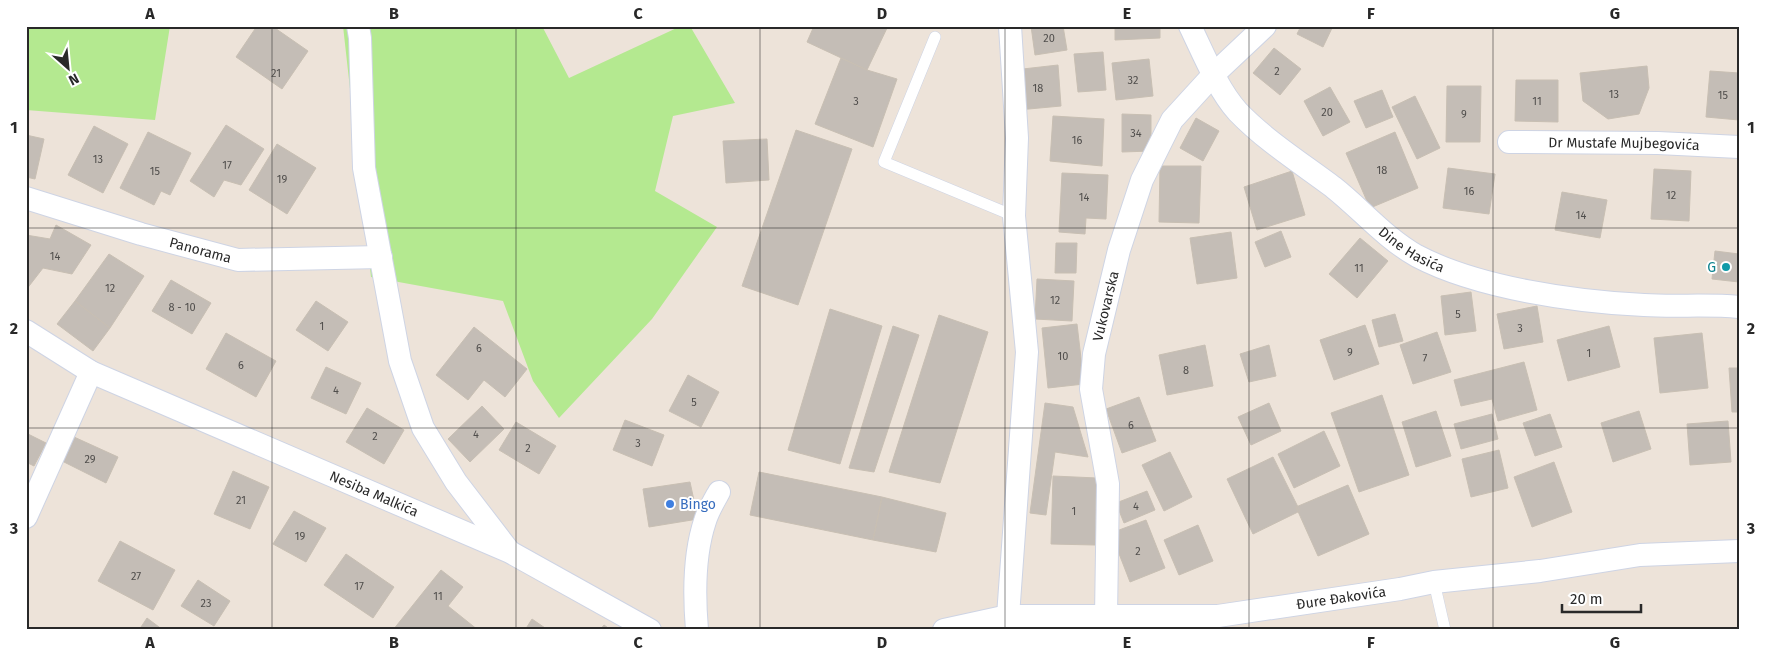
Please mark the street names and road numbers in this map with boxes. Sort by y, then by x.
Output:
street label: Dr Mustafe Mujbegovića [1548,134,1700,154]
street label: Dine Hasića [1375,223,1447,276]
street label: Panorama [167,233,233,266]
street label: Vukovarska [1089,269,1122,343]
street label: Nesiba Malkića [327,467,421,520]
street label: Đure Đakovića [1295,583,1387,613]

